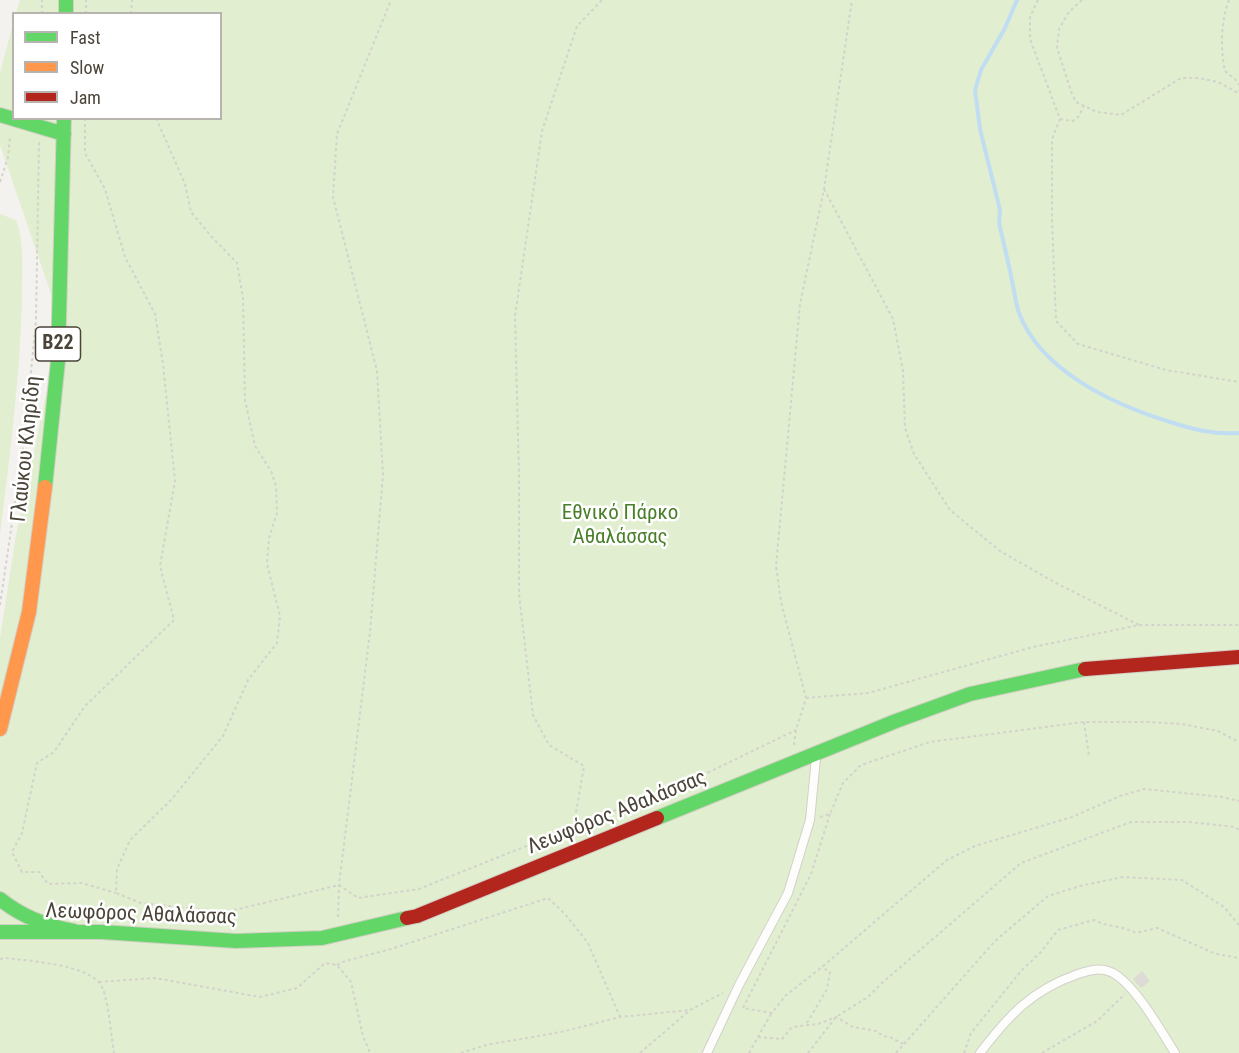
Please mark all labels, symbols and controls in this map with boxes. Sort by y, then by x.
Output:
legend [12,12,222,120]
text: Fast [70,27,101,48]
text: Slow [70,57,104,78]
text: Jam [70,87,101,108]
road number: B22 [36,327,80,361]
street label: Γλαύκου Κληρίδη [7,375,47,523]
park label: Εθνικό Πάρκο Αθαλάσσας [562,501,678,551]
street label: Λεωφόρος Αθαλάσσας [524,766,710,860]
street label: Λεωφόρος Αθαλάσσας [45,899,237,931]

